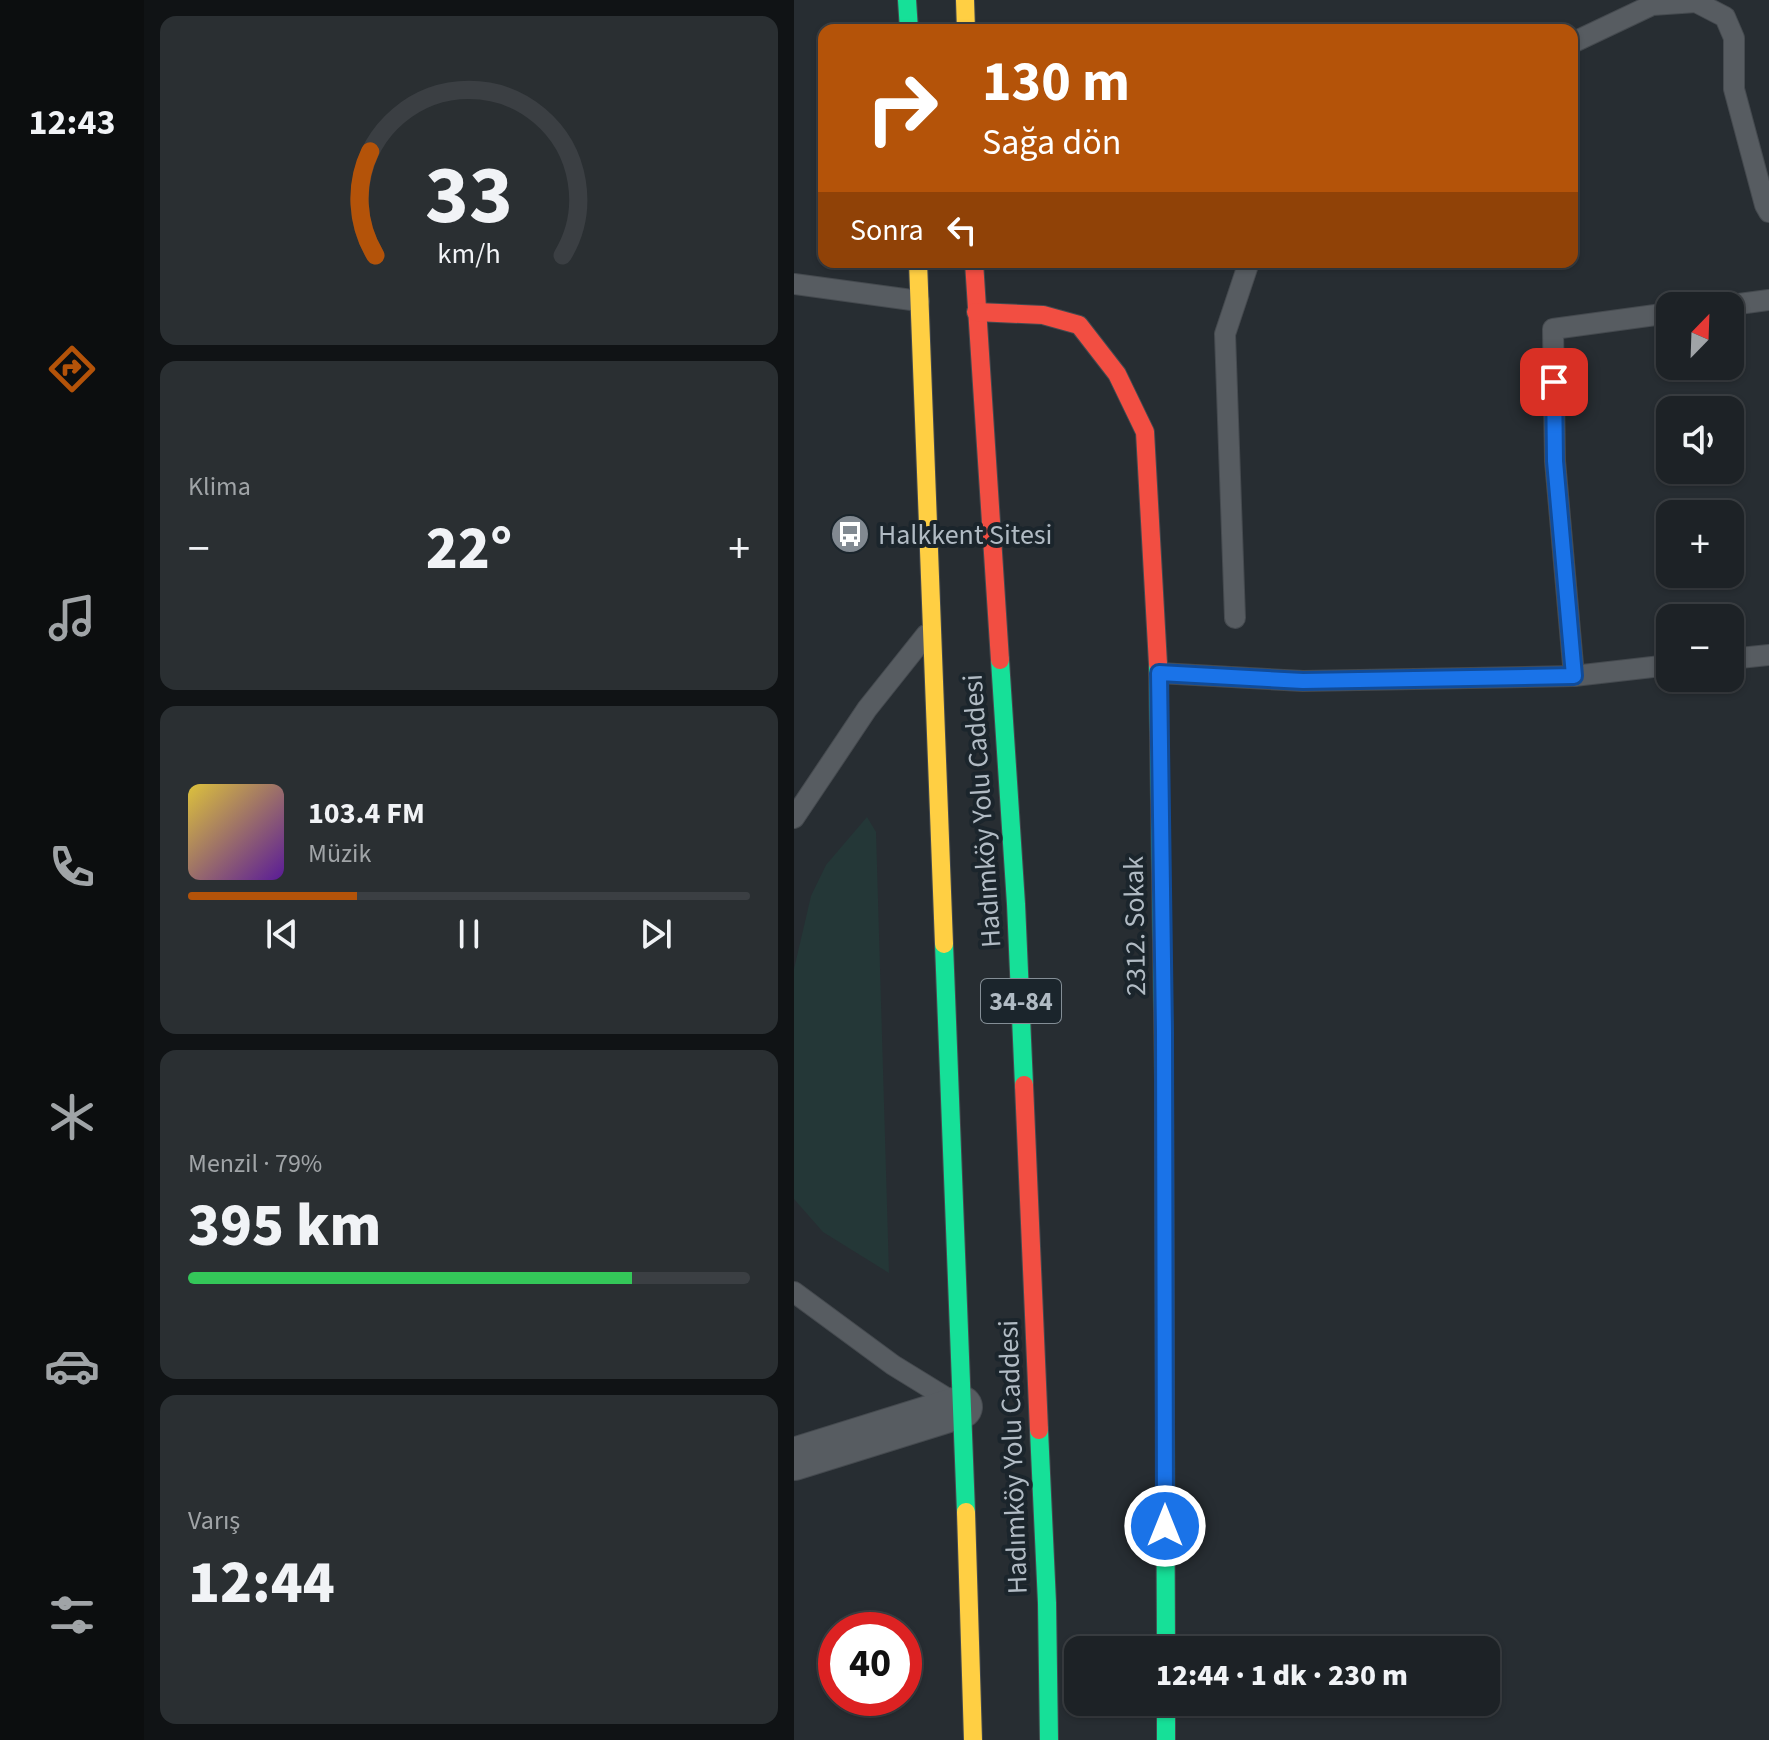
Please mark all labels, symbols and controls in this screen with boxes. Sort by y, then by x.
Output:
text: 130 m [982,43,1130,122]
icon: right [850,56,954,160]
text: 12:43 [29,97,115,148]
text: Sağa dön [982,117,1121,168]
text: 33 [425,137,513,255]
icon: left [940,208,984,252]
text: Sonra [850,209,924,252]
text: km/h [437,235,501,275]
north arrow [1656,292,1744,380]
map controls [1656,292,1744,692]
icon: directions [44,341,100,397]
pin [1520,348,1588,416]
icon: arrive [1532,360,1576,404]
button: sound [1656,396,1744,484]
text: Klima [188,468,251,505]
button: + [1656,500,1744,588]
text: 22° [426,507,512,592]
bus stop icon: Halkkent Sitesi [829,513,871,555]
place label: Halkkent Sitesi [878,515,1052,555]
text: − [188,518,210,581]
text: + [728,518,750,581]
icon: music [44,590,100,646]
button: − [1656,604,1744,692]
street label: Hadımköy Yolu Caddesi [952,673,1012,949]
text: 103.4 FM [308,792,425,835]
text: Müzik [308,835,371,872]
icon: phone [44,839,100,895]
street label: 2312. Sokak [1114,856,1156,996]
icon: previous [260,912,304,956]
icon: pause [447,912,491,956]
icon: next [634,912,678,956]
road number: 34-84 [981,979,1061,1023]
icon: climate [44,1089,100,1145]
text: Menzil · 79% [188,1145,322,1182]
text: 395 km [188,1184,381,1269]
street label: Hadımköy Yolu Caddesi [988,1319,1038,1595]
icon: car [44,1338,100,1394]
position arrow [1123,1484,1207,1568]
text: Varış [188,1502,240,1539]
text: 12:44 [188,1541,335,1626]
icon: filters [44,1587,100,1643]
speed limit sign: 40 [818,1612,922,1716]
text: 12:44 · 1 dk · 230 m [1156,1654,1408,1697]

